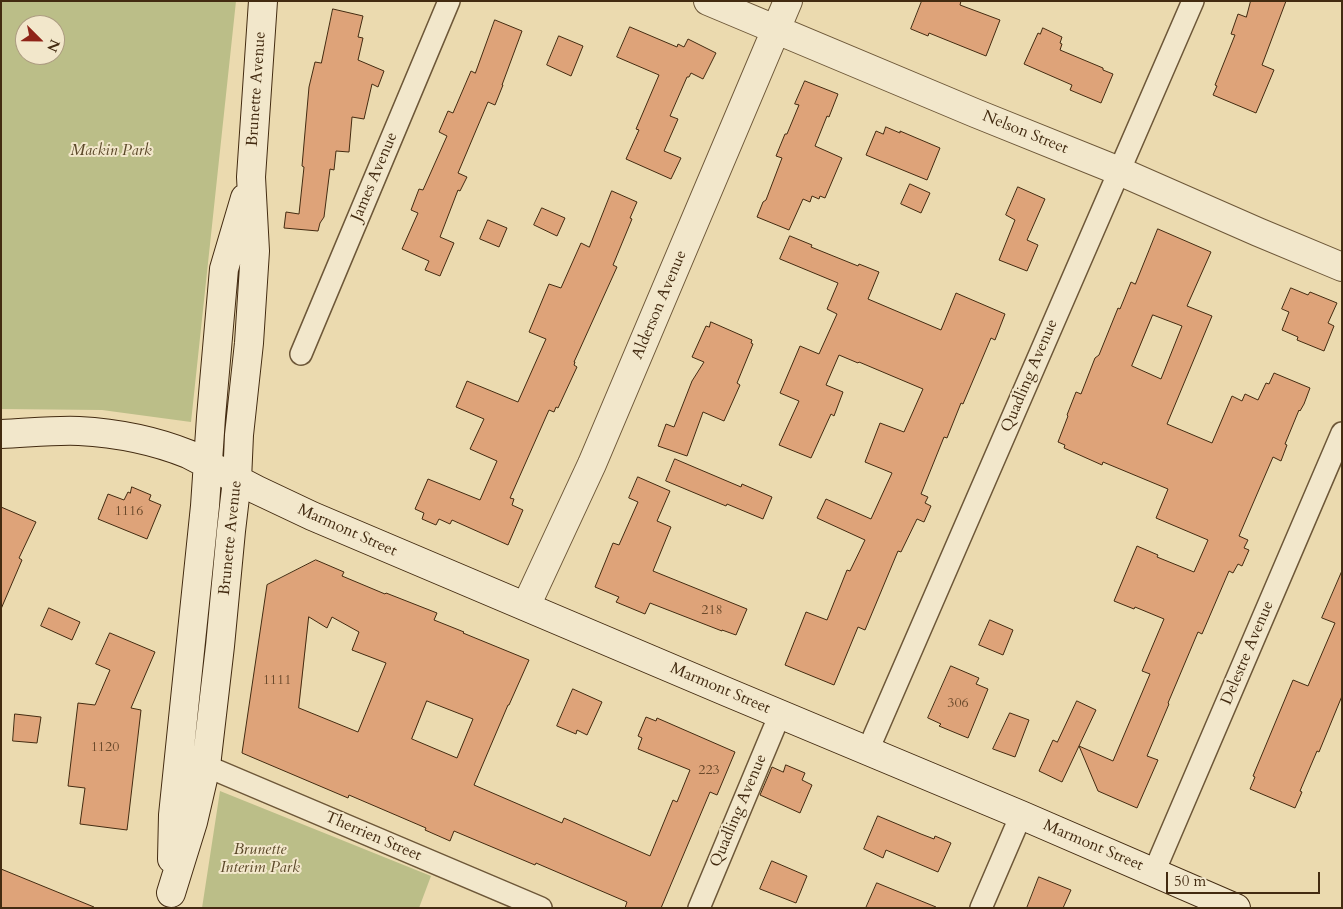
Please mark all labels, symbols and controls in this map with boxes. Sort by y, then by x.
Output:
north arrow [15,15,65,65]
street label: Brunette Avenue [243,31,271,147]
text: N [42,36,64,55]
street label: Nelson Street [979,107,1071,159]
street label: James Avenue [348,130,402,224]
park label: Mackin Park [70,141,152,161]
street label: Alderson Avenue [628,248,692,362]
street label: Quadling Avenue [998,317,1062,435]
street label: Brunette Avenue [215,480,247,596]
street label: Marmont Street [294,500,400,562]
house number: 1116 [115,504,143,520]
street label: Delestre Avenue [1217,598,1279,708]
house number: 218 [701,603,723,619]
street label: Marmont Street [667,659,773,719]
house number: 1111 [263,673,291,689]
house number: 306 [947,696,969,712]
house number: 1120 [91,740,119,756]
street label: Quadling Avenue [707,752,771,870]
house number: 223 [698,763,720,779]
street label: Therrien Street [322,808,424,866]
street label: Marmont Street [1040,816,1146,876]
park label: Brunette Interim Park [220,840,300,878]
scale bar [1168,862,1322,894]
text: 50 m [1174,871,1206,891]

